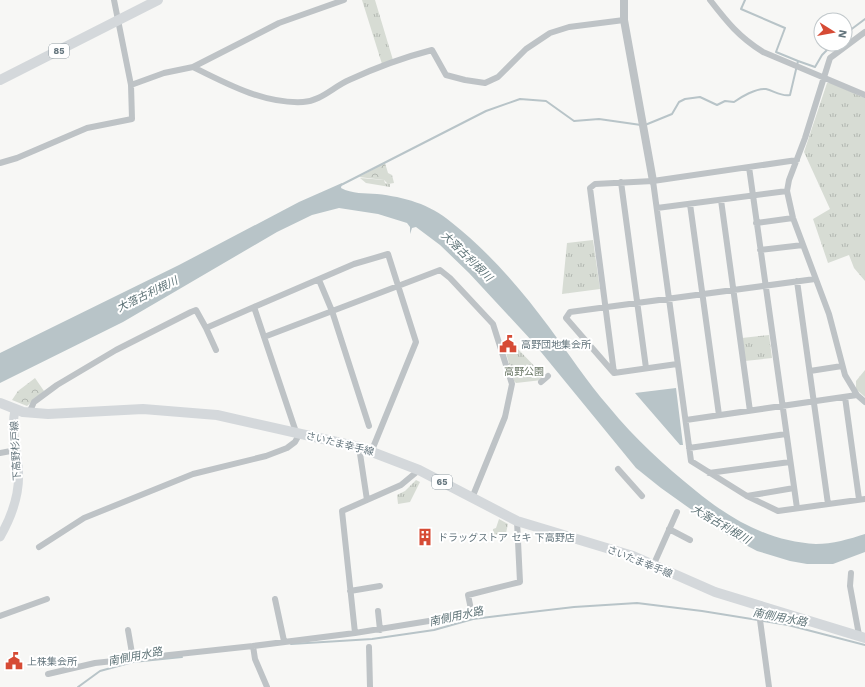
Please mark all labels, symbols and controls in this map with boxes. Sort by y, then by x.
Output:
north arrow [813,12,853,52]
text: N [835,29,849,39]
road number: 85 [49,44,69,58]
water label: 大落古利根川 [438,229,496,285]
water label: 大落古利根川 [115,274,181,315]
public building icon: 高野団地集会所 [498,334,518,354]
place label: 高野団地集会所 [521,339,591,350]
park label: 高野公園 [504,366,544,377]
street label: 下高野杉戸線 [8,421,23,481]
street label: さいたま幸手線 [305,430,375,457]
road number: 65 [432,475,452,489]
water label: 大落古利根川 [689,502,753,547]
building icon: ドラッグストア セキ 下高野店 [415,527,435,547]
place label: ドラッグストア セキ 下高野店 [438,532,575,543]
street label: さいたま幸手線 [605,543,674,580]
water label: 南側用水路 [428,604,485,629]
water label: 南側用水路 [752,606,809,629]
water label: 南側用水路 [107,645,164,668]
public building icon: 上株集会所 [4,651,24,671]
place label: 上株集会所 [27,656,77,667]

